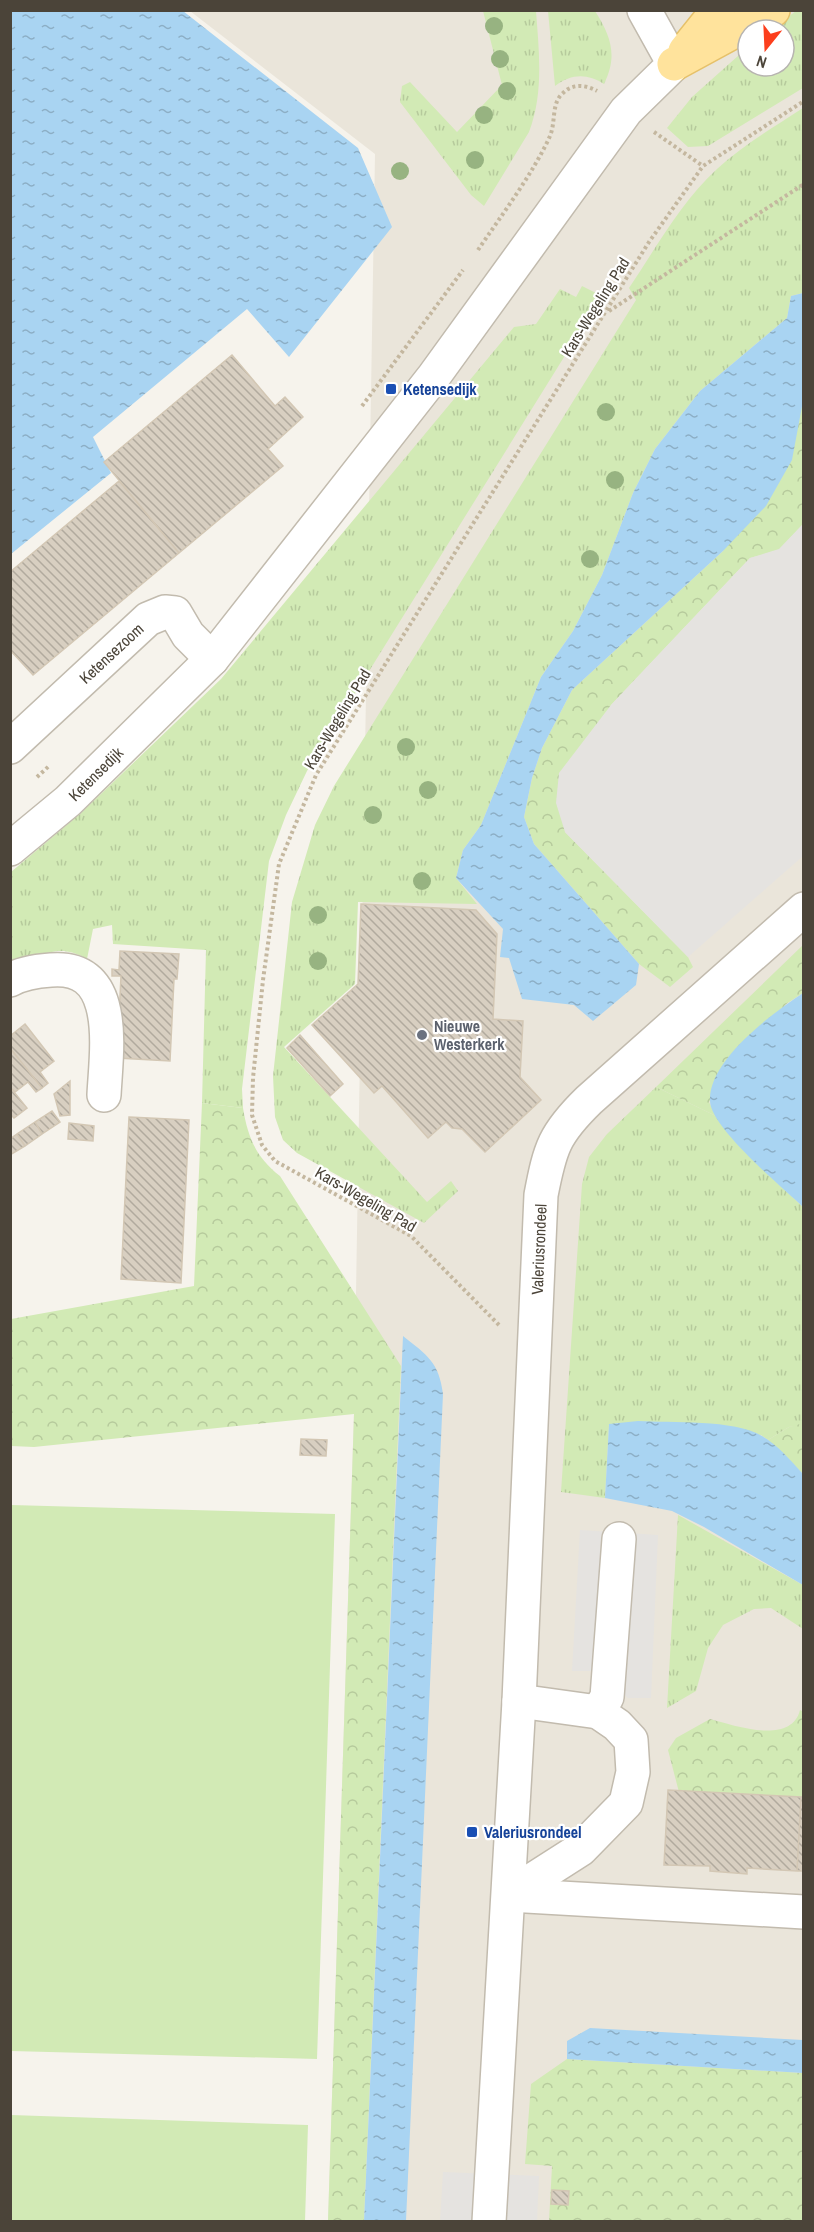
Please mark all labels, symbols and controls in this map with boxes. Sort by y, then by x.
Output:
north arrow [736,18,796,78]
text: N [753,50,769,74]
street label: Kars-Wegeling Pad [556,253,634,361]
place label: Ketensedijk [403,378,477,400]
marker: Ketensedijk [384,382,398,396]
street label: Ketensezoom [74,618,148,689]
street label: Kars-Wegeling Pad [298,665,376,773]
street label: Ketensedijk [63,742,128,806]
place label: Nieuwe Westerkerk [434,1015,505,1055]
marker: Nieuwe Westerkerk [415,1028,429,1042]
street label: Kars-Wegeling Pad [311,1161,421,1237]
street label: Valeriusrondeel [526,1203,552,1295]
place label: Valeriusrondeel [484,1821,582,1843]
marker: Valeriusrondeel [465,1825,479,1839]

